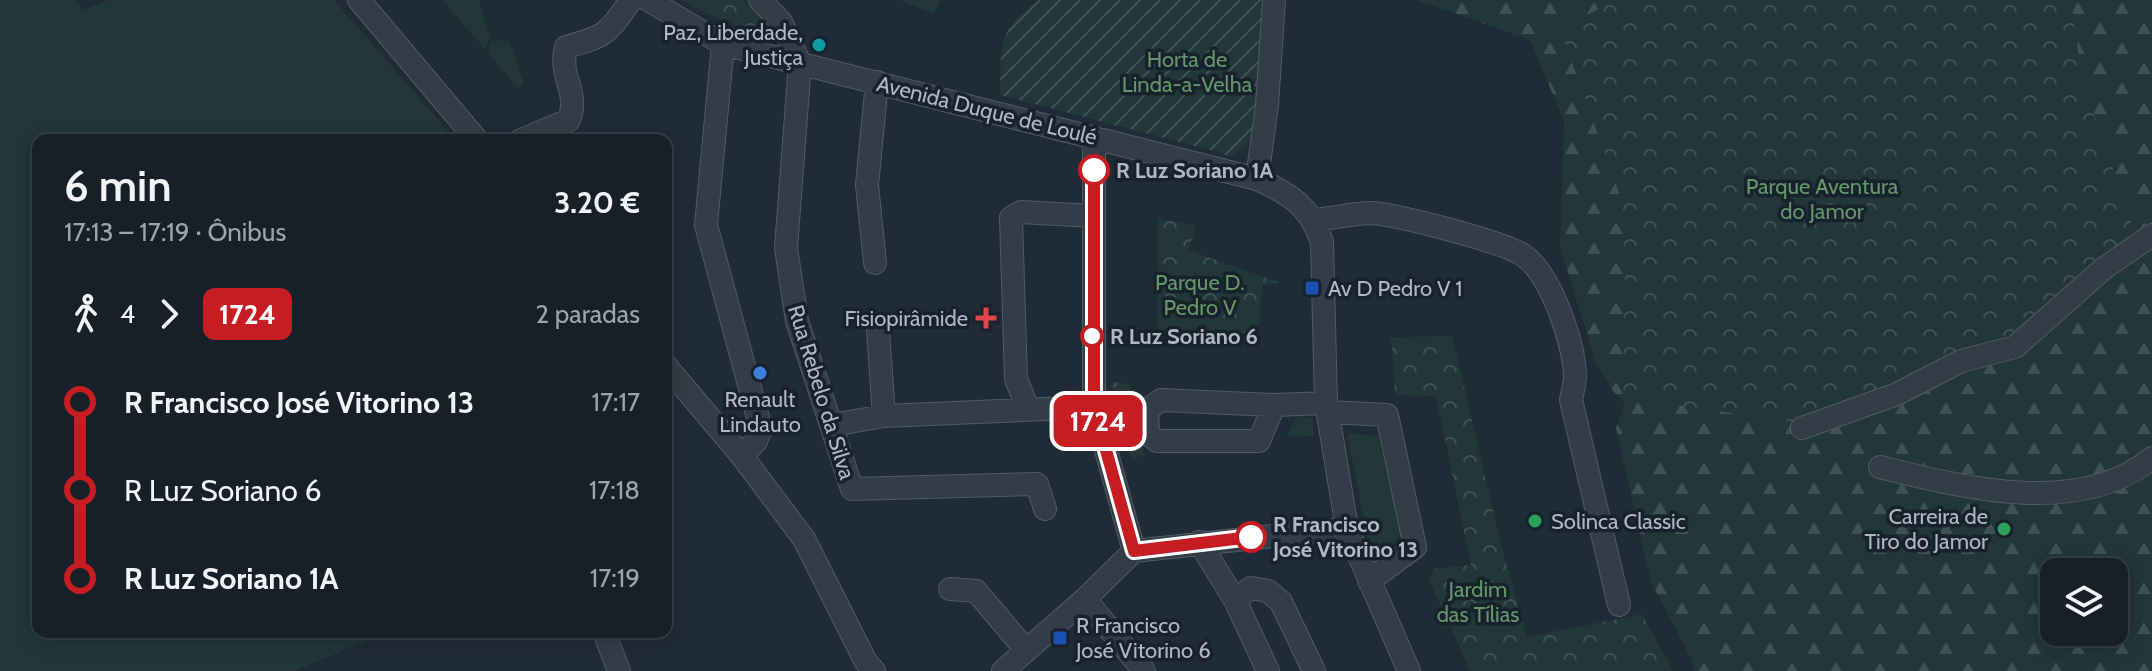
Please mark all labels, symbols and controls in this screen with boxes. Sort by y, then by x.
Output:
place label: Paz, Liberdade, Justiça [663,19,803,71]
marker: Paz, Liberdade, Justiça [810,36,828,54]
park label: Horta de Linda-a-Velha [1122,46,1253,98]
street label: Avenida Duque de Loulé [874,70,1100,151]
marker: R Luz Soriano 1A [1079,155,1109,185]
place label: R Luz Soriano 1A [1116,157,1274,184]
text: 6 min [64,159,172,212]
park label: Parque Aventura do Jamor [1746,173,1899,225]
text: 3.20 € [554,184,640,221]
text: 17:13 – 17:19 · Ônibus [64,216,286,248]
park label: Parque D. Pedro V [1155,269,1245,321]
place label: Av D Pedro V 1 [1328,275,1463,302]
marker: Av D Pedro V 1 [1303,279,1321,297]
icon: walk [64,292,108,336]
icon: forward [147,292,191,336]
text: 1724 [219,297,276,331]
text: 4 [120,298,135,330]
text: 2 paradas [535,298,640,330]
street label: Rua Rebelo da Silva [782,302,861,483]
place label: Fisiopirâmide [844,305,968,332]
marker: Fisiopirâmide [975,307,997,329]
place label: R Luz Soriano 6 [1110,323,1258,350]
marker: R Luz Soriano 6 [1081,325,1103,347]
marker: Renault Lindauto [751,364,769,382]
text: R Francisco José Vitorino 13 [124,384,474,421]
text: 17:17 [591,386,640,418]
place label: Renault Lindauto [719,386,801,438]
line badge: 1724 [1042,395,1154,447]
text: 1724 [1070,404,1126,438]
text: R Luz Soriano 6 [124,472,322,509]
text: 17:18 [589,474,640,506]
place label: Carreira de Tiro do Jamor [1865,503,1988,555]
place label: Solinca Classic [1551,508,1686,535]
place label: R Francisco José Vitorino 13 [1272,511,1418,563]
marker: Solinca Classic [1526,512,1544,530]
marker: Carreira de Tiro do Jamor [1995,520,2013,538]
marker: R Francisco José Vitorino 13 [1236,522,1266,552]
map controls [2040,558,2128,646]
button: layers [2040,558,2128,646]
text: R Luz Soriano 1A [124,560,339,597]
text: 17:19 [590,562,640,594]
park label: Jardim das Tílias [1437,576,1519,628]
place label: R Francisco José Vitorino 6 [1075,612,1211,664]
marker: R Francisco José Vitorino 6 [1051,629,1069,647]

